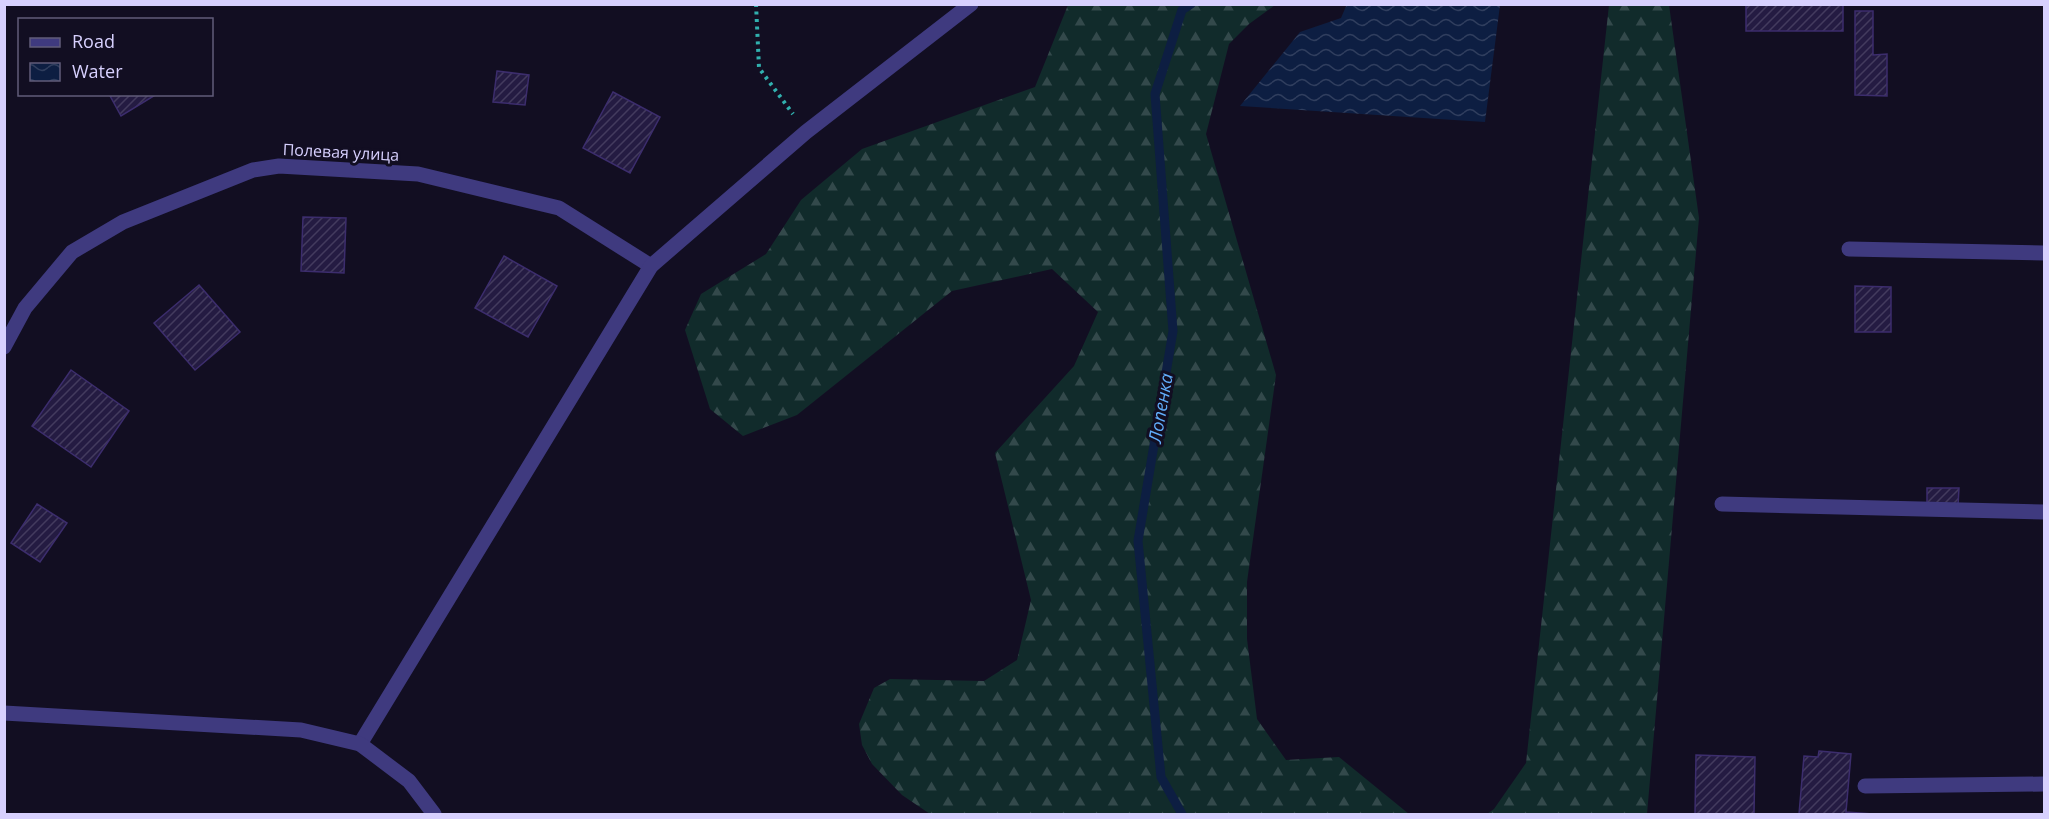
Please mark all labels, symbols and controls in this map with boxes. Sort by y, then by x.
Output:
legend [18,18,213,96]
text: Road [72,29,115,53]
text: Water [72,59,123,83]
street label: Полевая улица [282,138,400,166]
water label: Лопенка [1142,371,1178,446]

